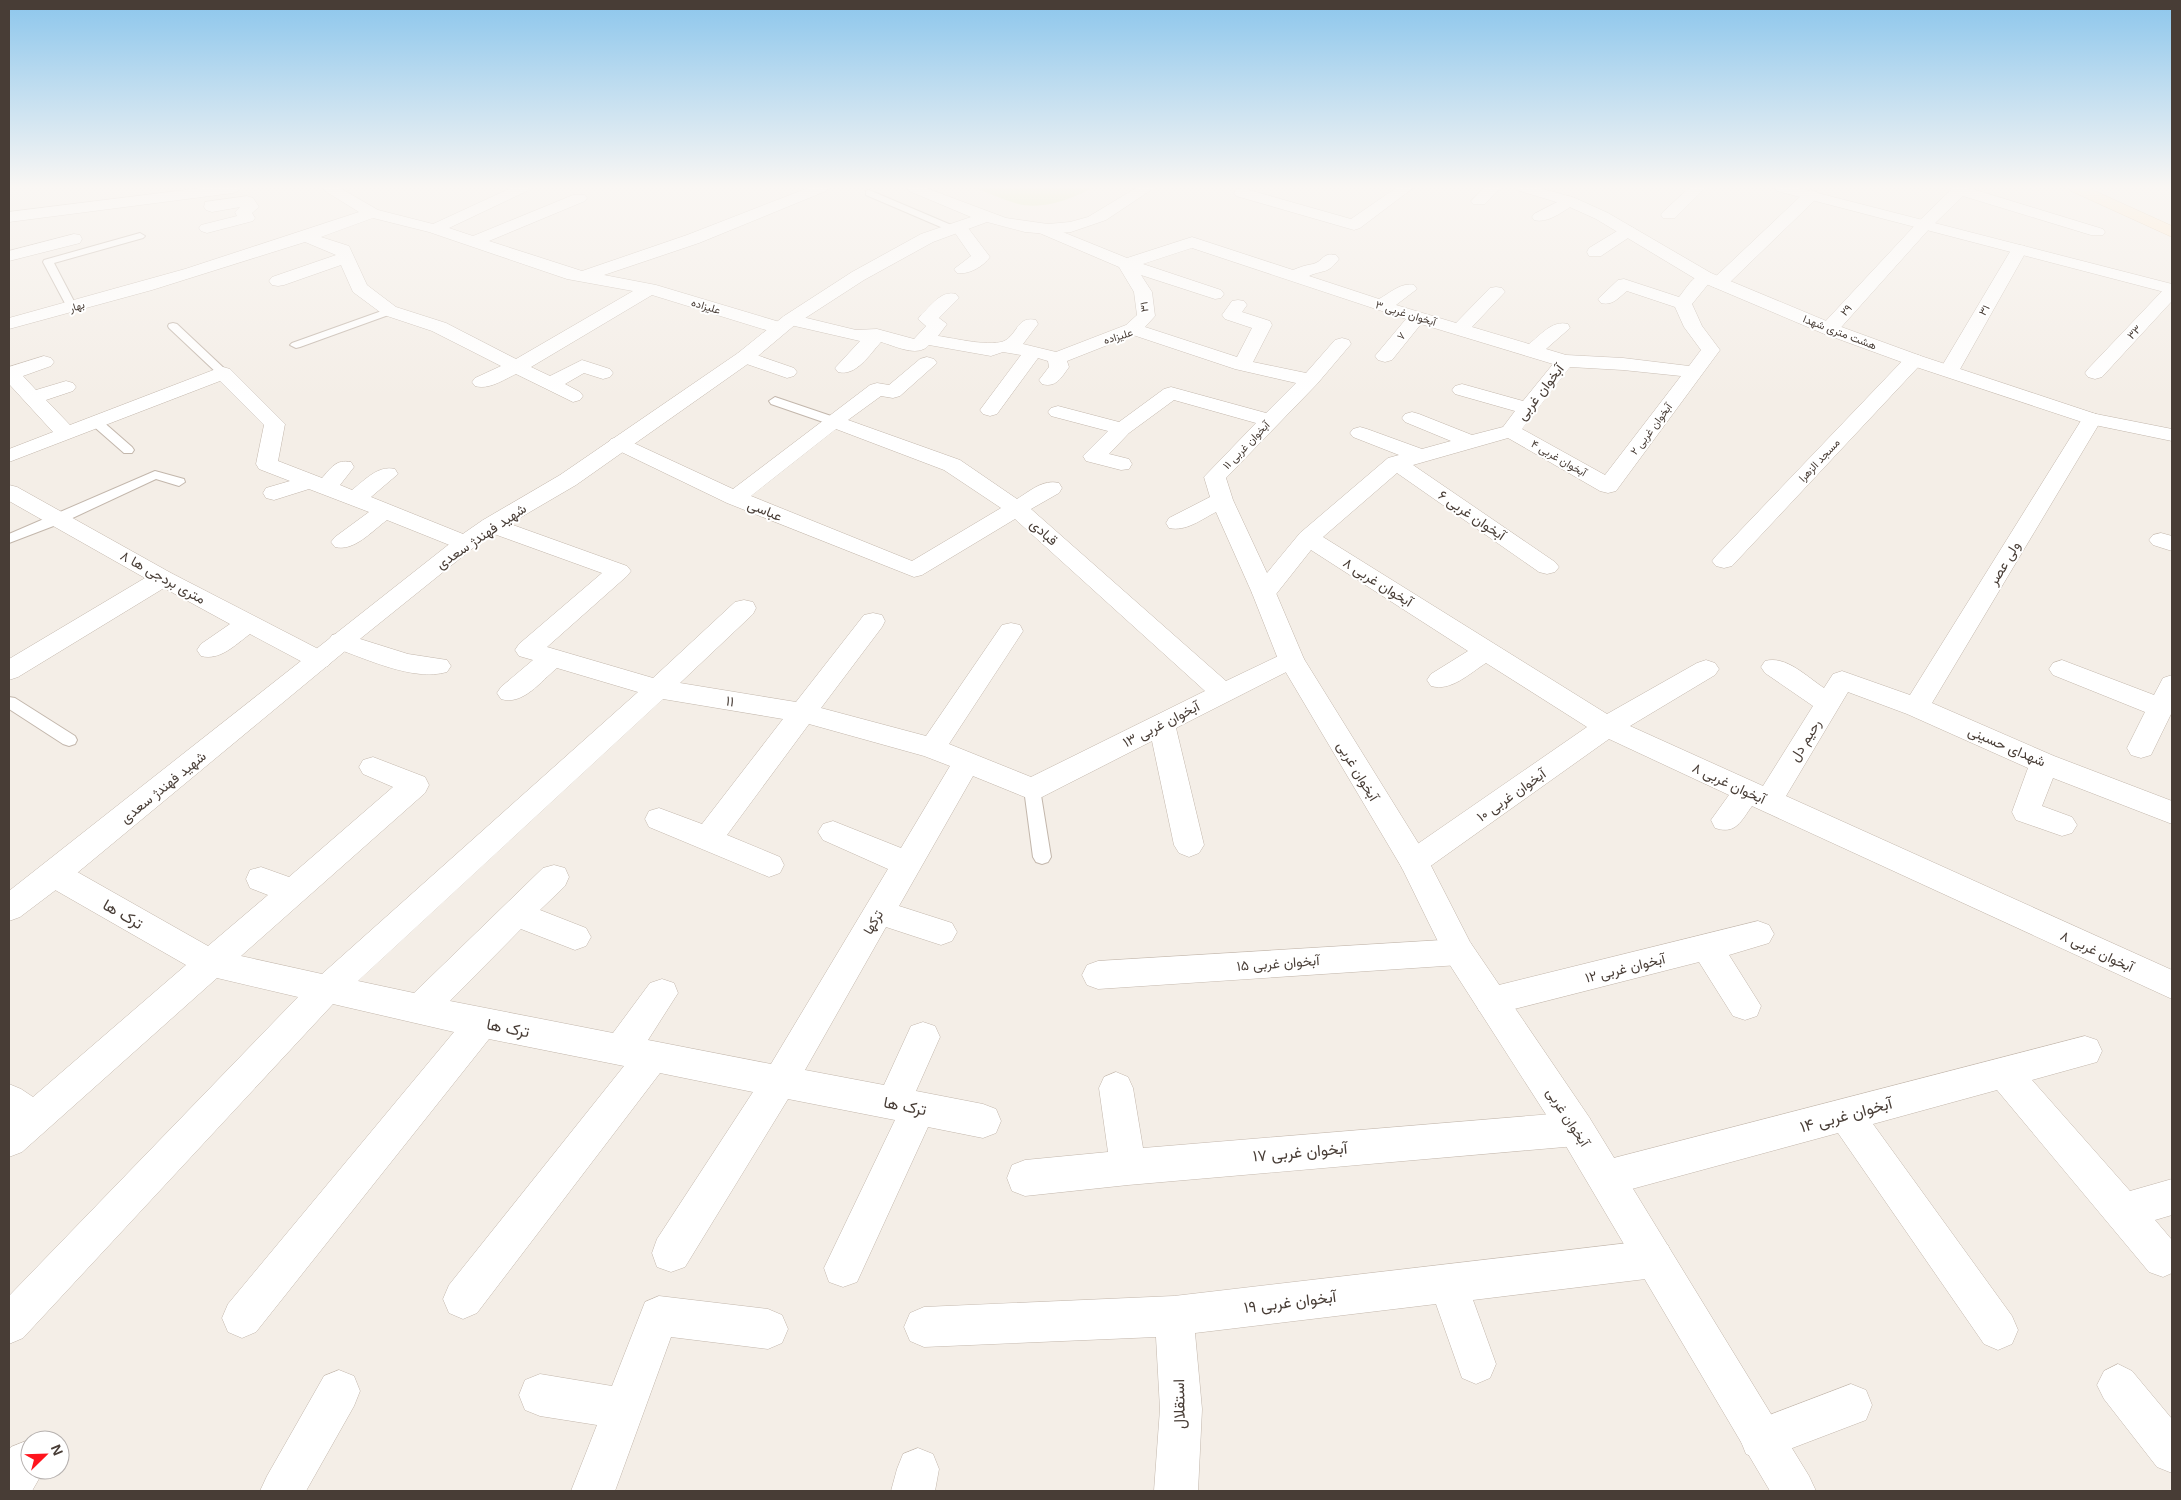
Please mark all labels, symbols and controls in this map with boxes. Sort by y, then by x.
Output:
street label: علیزاده [690,296,722,317]
street label: بهار [67,298,86,315]
street label: آبخوان غربی ۳ [1374,298,1439,329]
street label: ۳۱ [1138,301,1150,313]
street label: ۲۹ [1838,302,1854,318]
street label: ۳۱ [1976,302,1992,318]
street label: هشت متری شهدا [1801,312,1879,353]
street label: ۳۳ [2125,323,2143,341]
street label: علیزاده [1102,326,1135,347]
street label: ۷ [1394,329,1408,342]
street label: آبخوان غربی [1513,359,1569,424]
street label: آبخوان غربی ۲ [1628,400,1676,458]
street label: آبخوان غربی ۱۱ [1220,418,1273,472]
street label: مسجد الزهرا [1796,436,1843,485]
street label: آبخوان غربی ۴ [1529,437,1590,480]
street label: آبخوان غربی ۶ [1435,487,1510,545]
street label: عباسی [745,496,785,525]
street label: شهید فهندژ سعدی [433,500,530,573]
street label: قبادی [1026,516,1061,549]
street label: ولی عصر [1984,538,2024,589]
street label: ۸ متری بردجی ها [117,547,208,608]
street label: آبخوان غربی ۸ [1340,554,1417,611]
street label: ۱۱ [725,692,735,710]
street label: آبخوان غربی ۱۳ [1120,697,1204,751]
street label: رحیم دل [1786,716,1826,765]
street label: شهدای حسینی [1965,723,2048,770]
street label: آبخوان غربی [1333,738,1383,806]
street label: شهید فهندژ سعدی [117,748,209,827]
street label: آبخوان غربی ۸ [1689,759,1770,809]
street label: آبخوان غربی ۱۰ [1473,764,1551,825]
street label: ترک ها [99,896,146,934]
street label: ترکها [860,907,887,937]
street label: آبخوان غربی ۸ [2057,927,2138,977]
street label: آبخوان غربی ۱۲ [1583,950,1669,987]
street label: آبخوان غربی ۱۵ [1236,952,1322,975]
street label: ترک ها [485,1016,531,1042]
street label: آبخوان غربی [1542,1085,1594,1151]
street label: ترک ها [882,1094,928,1120]
street label: آبخوان غربی ۱۴ [1798,1094,1896,1137]
street label: آبخوان غربی ۱۷ [1252,1139,1349,1167]
street label: آبخوان غربی ۱۹ [1243,1288,1339,1318]
street label: استقلال [1170,1379,1189,1429]
north arrow [20,1430,70,1480]
text: N [48,1442,66,1458]

